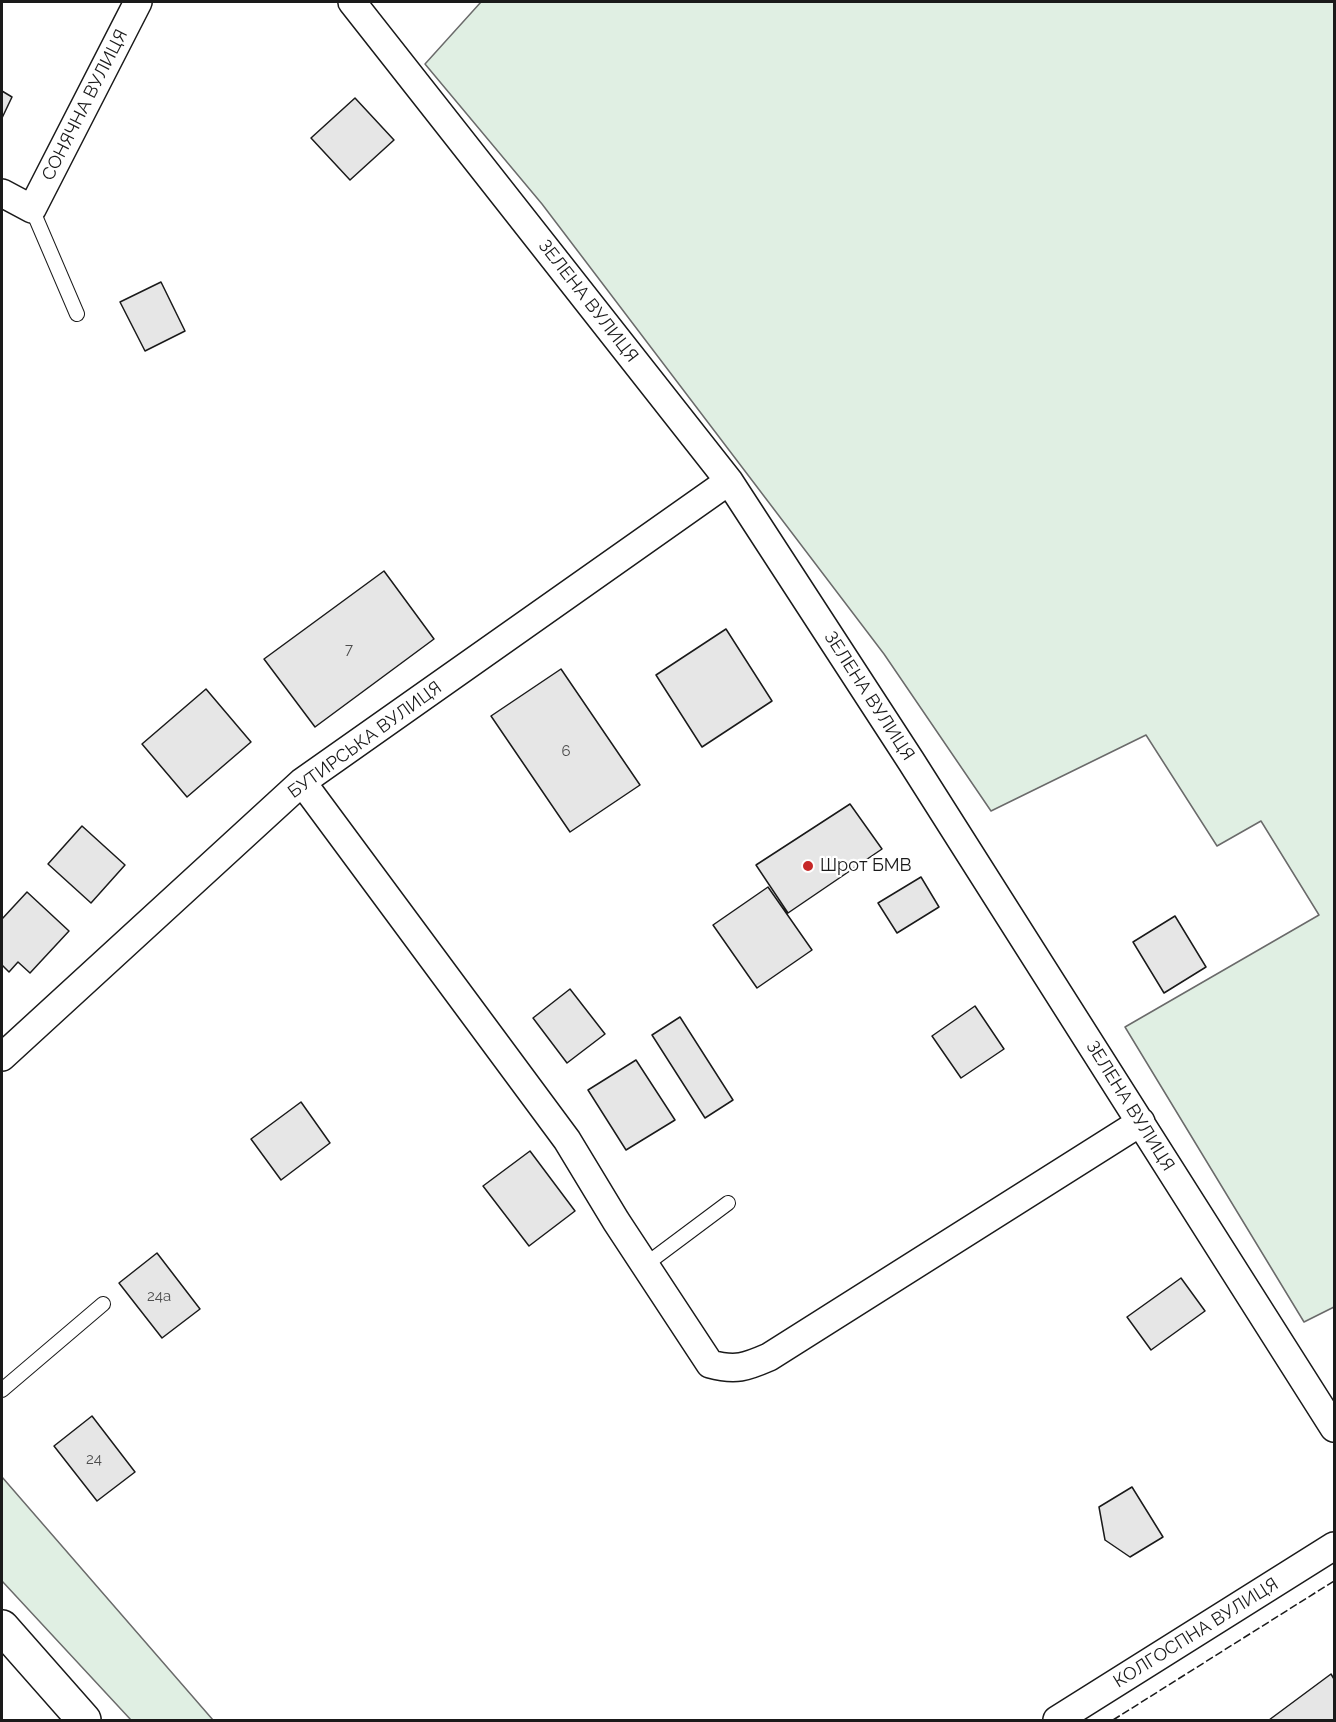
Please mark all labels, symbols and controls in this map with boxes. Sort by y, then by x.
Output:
street label: СОНЯЧНА ВУЛИЦЯ [38,26,132,184]
street label: ЗЕЛЕНА ВУЛИЦЯ [534,236,642,366]
street label: ЗЕЛЕНА ВУЛИЦЯ [819,627,919,765]
house number: 7 [345,640,353,658]
street label: БУТИРСЬКА ВУЛИЦЯ [284,677,446,803]
house number: 6 [561,742,571,760]
place label: Шрот БМВ [820,855,912,877]
marker: Шрот БМВ [801,859,815,873]
street label: ЗЕЛЕНА ВУЛИЦЯ [1081,1037,1179,1175]
house number: 24а [147,1287,171,1305]
house number: 24 [86,1450,102,1468]
street label: КОЛГОСПНА ВУЛИЦЯ [1110,1574,1282,1692]

